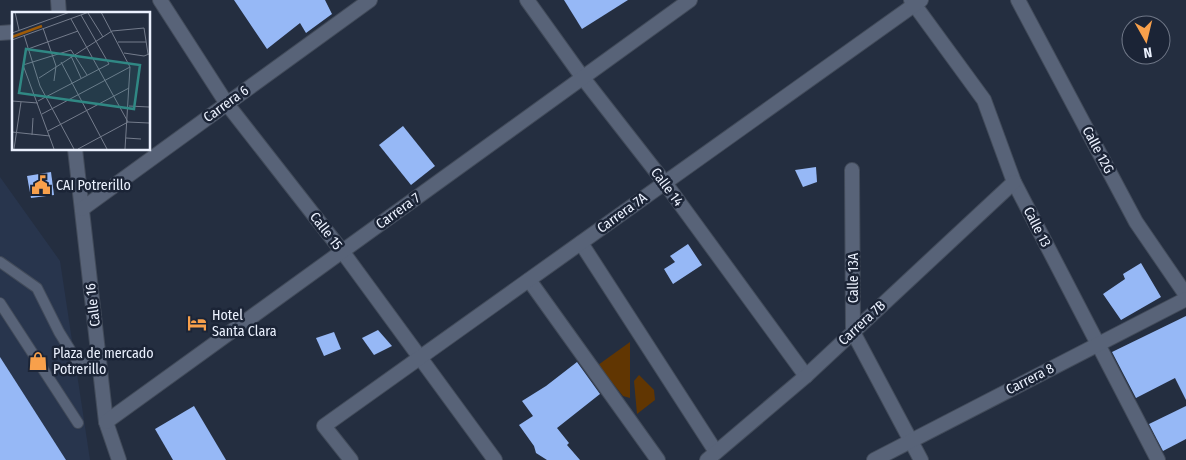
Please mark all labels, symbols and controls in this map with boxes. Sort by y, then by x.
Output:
inset map [12,12,150,150]
north arrow [1121,15,1171,65]
text: N [1142,43,1153,61]
street label: Carrera 6 [200,82,252,126]
street label: Calle 12G [1079,124,1117,176]
street label: Calle 14 [647,165,687,210]
public building icon: CAI Potrerillo [30,174,52,196]
place label: CAI Potrerillo [56,177,131,194]
street label: Carrera 7 [373,189,424,233]
street label: Carrera 7A [594,189,651,237]
street label: Calle 13 [1020,204,1054,250]
street label: Calle 15 [306,209,346,253]
street label: Calle 13A [845,252,862,303]
street label: Calle 16 [82,282,104,328]
street label: Carrera 7B [835,297,889,349]
place label: Hotel Santa Clara [212,307,277,340]
hotel icon: Hotel Santa Clara [186,312,208,334]
place label: Plaza de mercado Potrerillo [53,345,154,378]
shop icon: Plaza de mercado Potrerillo [27,350,49,372]
street label: Carrera 8 [1003,360,1057,398]

